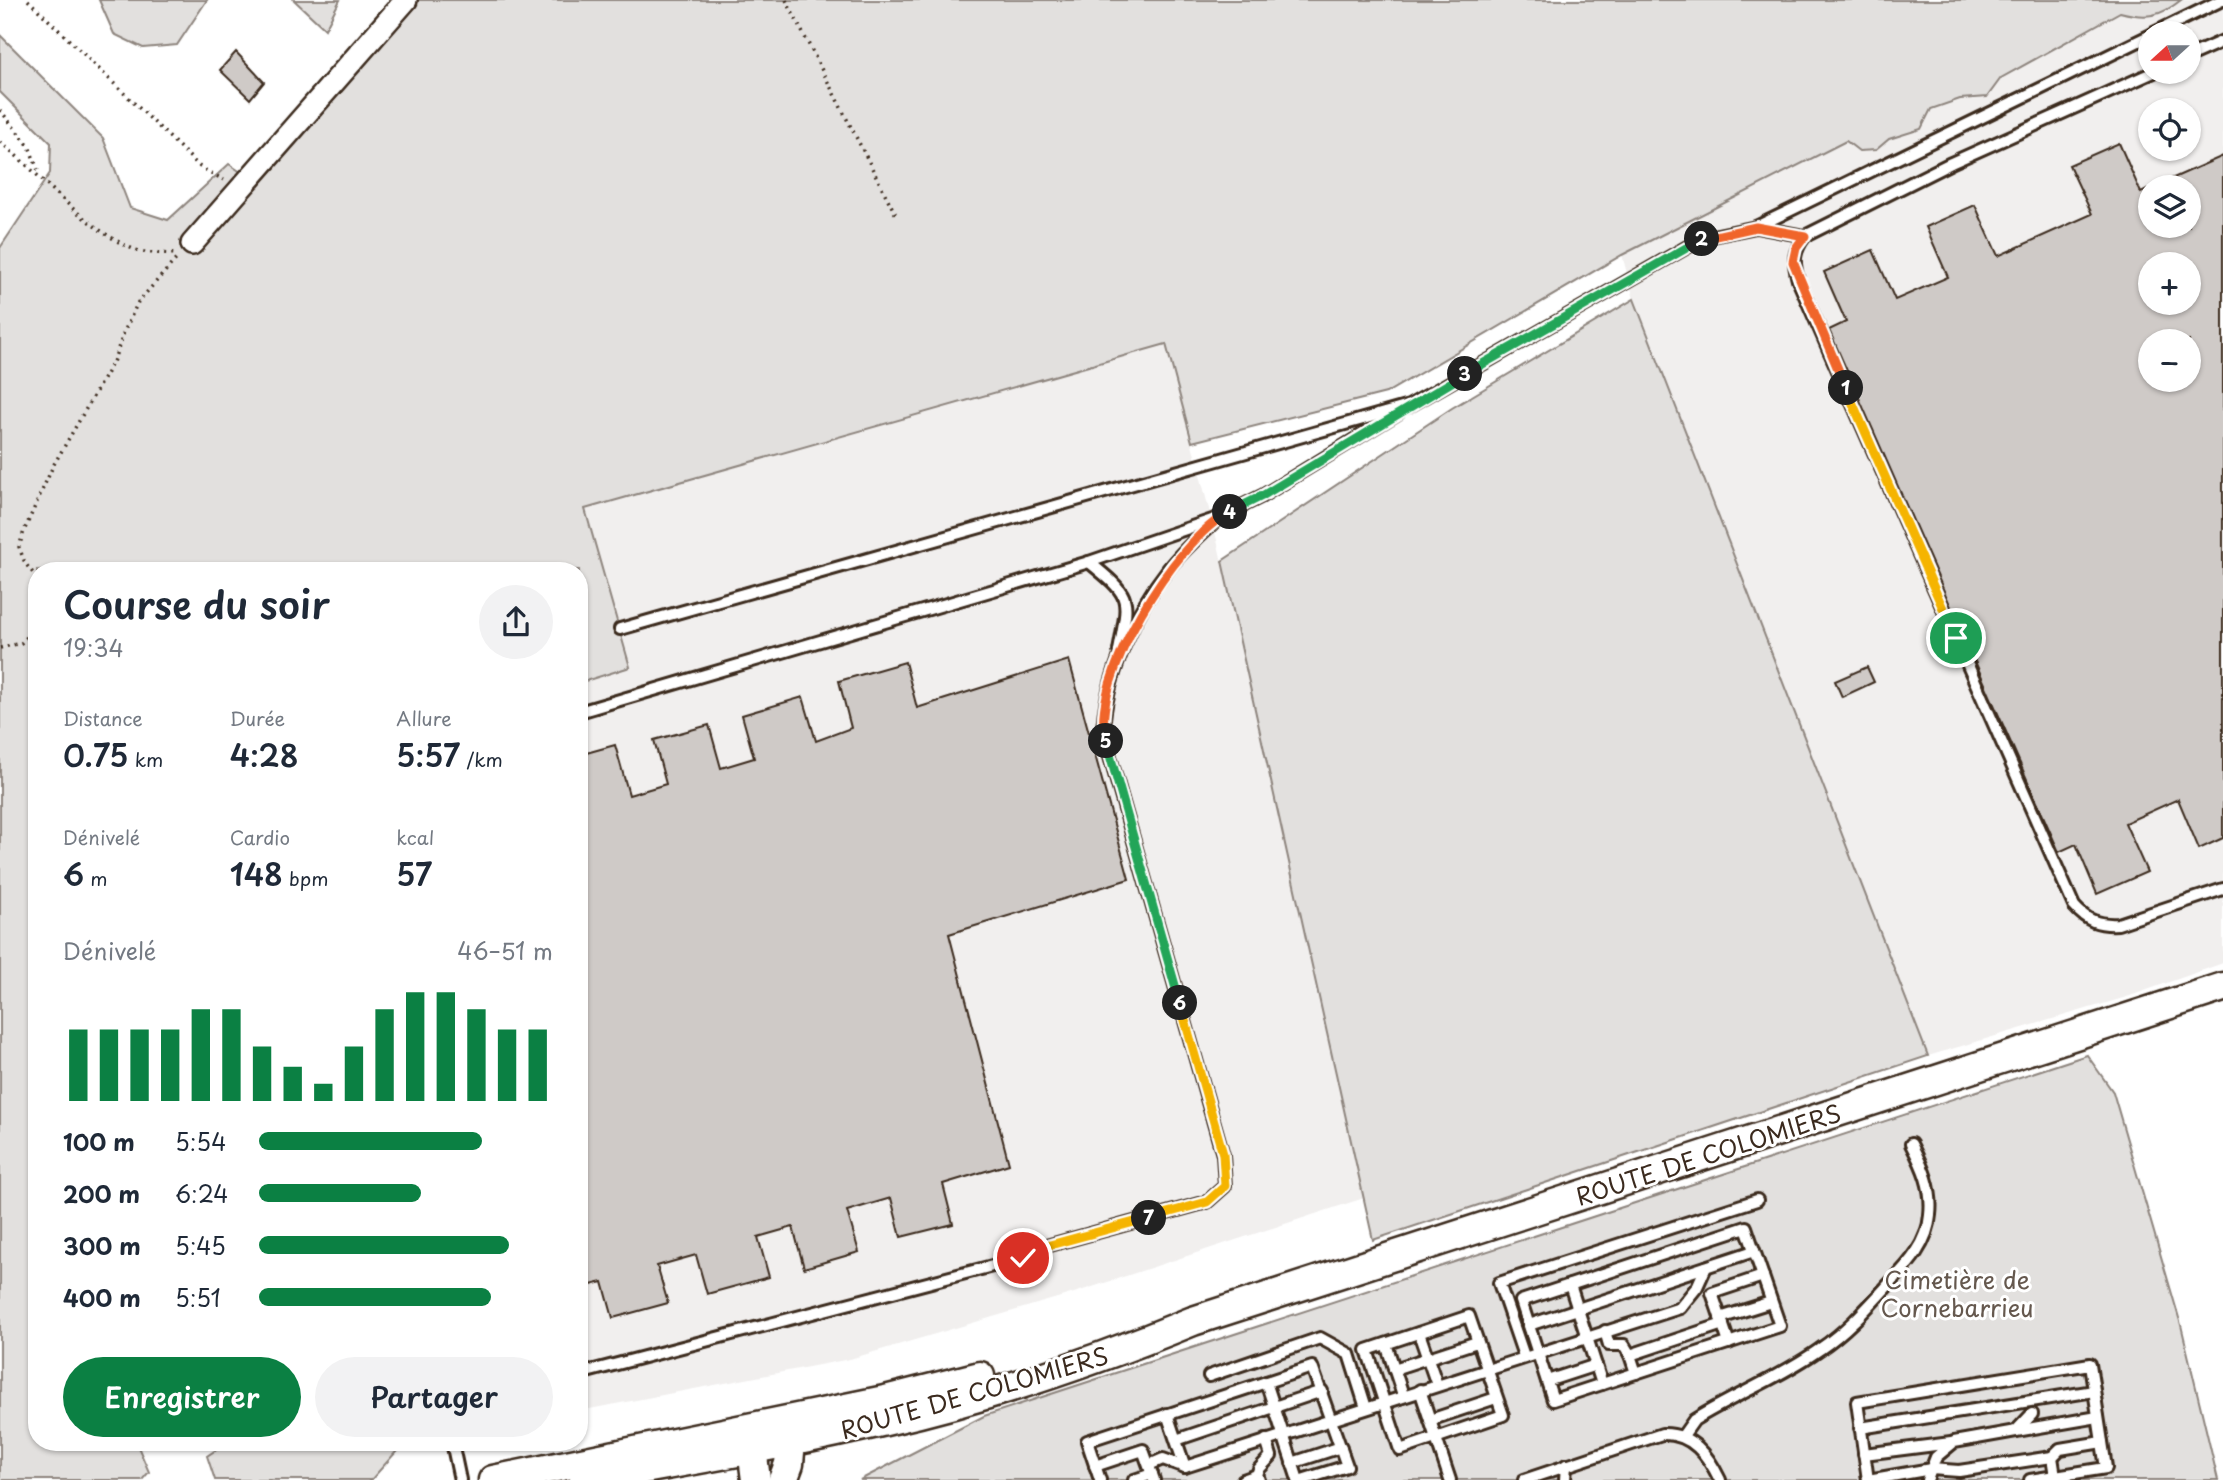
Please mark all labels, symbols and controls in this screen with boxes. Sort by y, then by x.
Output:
north arrow [2138,21,2202,84]
map controls [2138,21,2201,392]
button: locate [2138,98,2201,161]
button: layers [2138,175,2201,238]
pin: 2 [1684,222,1720,256]
text: 2 [1695,224,1708,252]
button: + [2138,252,2201,315]
button: − [2138,329,2201,392]
pin: 3 [1448,356,1482,392]
text: 3 [1458,359,1471,387]
pin: 1 [1828,370,1864,406]
text: 1 [1841,373,1850,401]
pin: 4 [1212,494,1248,530]
text: 4 [1223,497,1236,525]
text: Course du soir [63,575,330,632]
button: share [479,585,553,659]
pin [1926,608,1986,668]
icon: arrive [1937,619,1975,657]
text: 19:34 [63,630,124,665]
text: Distance [63,704,143,732]
text: Durée [230,704,285,732]
text: Allure [396,704,452,732]
pin: 5 [1088,724,1124,758]
text: 5 [1099,726,1112,754]
text: 0.75 [63,732,129,777]
text: 4:28 [230,732,299,777]
text: 5:57 [396,732,460,777]
text: km [129,745,163,773]
text: /km [460,745,503,773]
text: Dénivelé [63,823,140,851]
text: Cardio [230,823,290,851]
text: kcal [396,823,434,851]
text: 6 [63,851,84,896]
text: 148 [230,851,283,896]
text: 57 [396,851,432,896]
text: m [84,864,108,892]
text: bpm [283,864,328,892]
text: Dénivelé [63,933,156,968]
text: 46–51 m [457,933,553,968]
pin: 6 [1162,986,1198,1020]
text: 6 [1173,988,1186,1016]
street label: ROUTE DE COLOMIERS [1571,1094,1845,1214]
text: 100 m [63,1124,135,1159]
text: 5:54 [175,1124,226,1159]
text: 200 m [63,1176,140,1211]
text: 6:24 [175,1176,229,1211]
pin: 7 [1132,1200,1166,1236]
text: 7 [1143,1203,1154,1231]
text: 300 m [63,1228,141,1263]
text: 5:45 [175,1228,226,1263]
pin [993,1228,1053,1288]
icon: check [1004,1239,1042,1277]
park label: Cimetière de Cornebarrieu [1880,1261,2034,1325]
text: 400 m [63,1280,141,1315]
text: 5:51 [175,1280,221,1315]
street label: ROUTE DE COLOMIERS [836,1336,1112,1448]
button: Enregistrer [63,1357,301,1437]
button: Partager [315,1357,553,1437]

